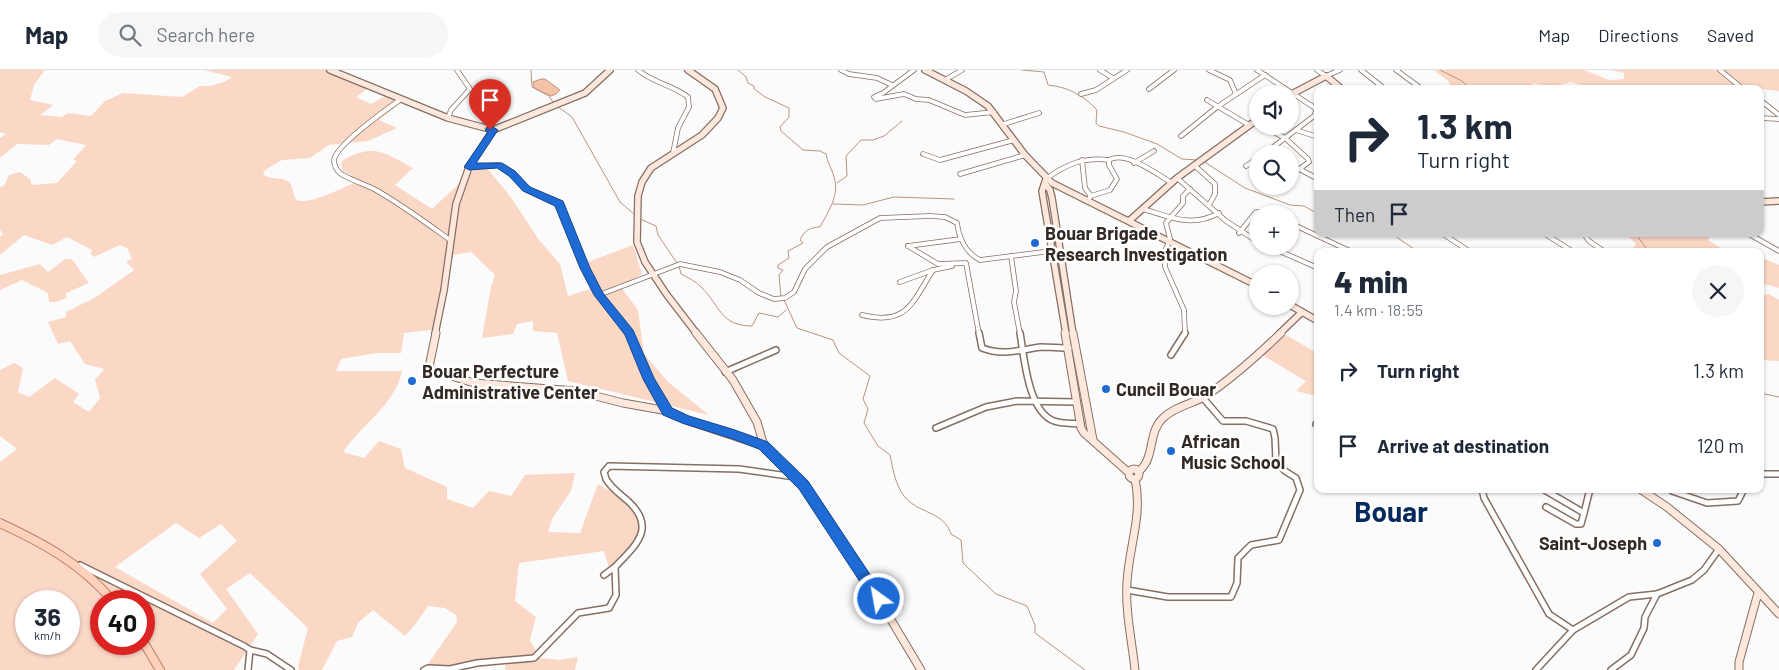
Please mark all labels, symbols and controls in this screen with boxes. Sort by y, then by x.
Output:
search box [98,12,448,57]
text: Map [25,20,68,49]
icon: search [116,21,144,49]
text: Search here [156,23,255,46]
text: Map [1538,24,1570,46]
text: Directions [1598,24,1679,46]
text: Saved [1707,24,1754,46]
pin [469,79,511,130]
map controls [1249,85,1299,315]
button: sound [1249,85,1299,135]
icon: arrive [476,86,504,114]
text: 1.3 km [1417,104,1513,146]
icon: right [1334,105,1399,170]
button: search [1249,145,1299,195]
text: Turn right [1417,146,1510,172]
icon: arrive [1385,200,1413,228]
text: Then [1334,203,1375,226]
button: + [1249,205,1299,255]
place label: Bouar Brigade Research Investigation [1045,222,1227,265]
marker: Bouar Brigade Research Investigation [1029,237,1041,249]
text: 4 min [1334,263,1408,299]
button: − [1249,265,1299,315]
button: close [1692,265,1744,317]
text: 1.4 km · 18:55 [1334,300,1423,319]
icon: right [1334,357,1362,385]
text: Turn right [1377,359,1459,382]
text: 1.3 km [1693,359,1744,382]
place label: Bouar Perfecture Administrative Center [422,360,598,403]
marker: Bouar Perfecture Administrative Center [406,375,418,387]
place label: Cuncil Bouar [1116,378,1216,400]
marker: Cuncil Bouar [1100,383,1112,395]
place label: African Music School [1181,430,1285,473]
icon: arrive [1334,432,1362,460]
text: Arrive at destination [1377,434,1549,457]
text: 120 m [1697,434,1744,457]
marker: African Music School [1165,445,1177,457]
district label: Bouar [1354,494,1428,528]
place label: Saint-Joseph [1539,532,1647,554]
marker: Saint-Joseph [1651,537,1663,549]
position arrow [852,572,904,624]
speed limit sign: 40 [90,590,155,655]
text: 36 [34,601,61,631]
text: km/h [34,628,61,642]

